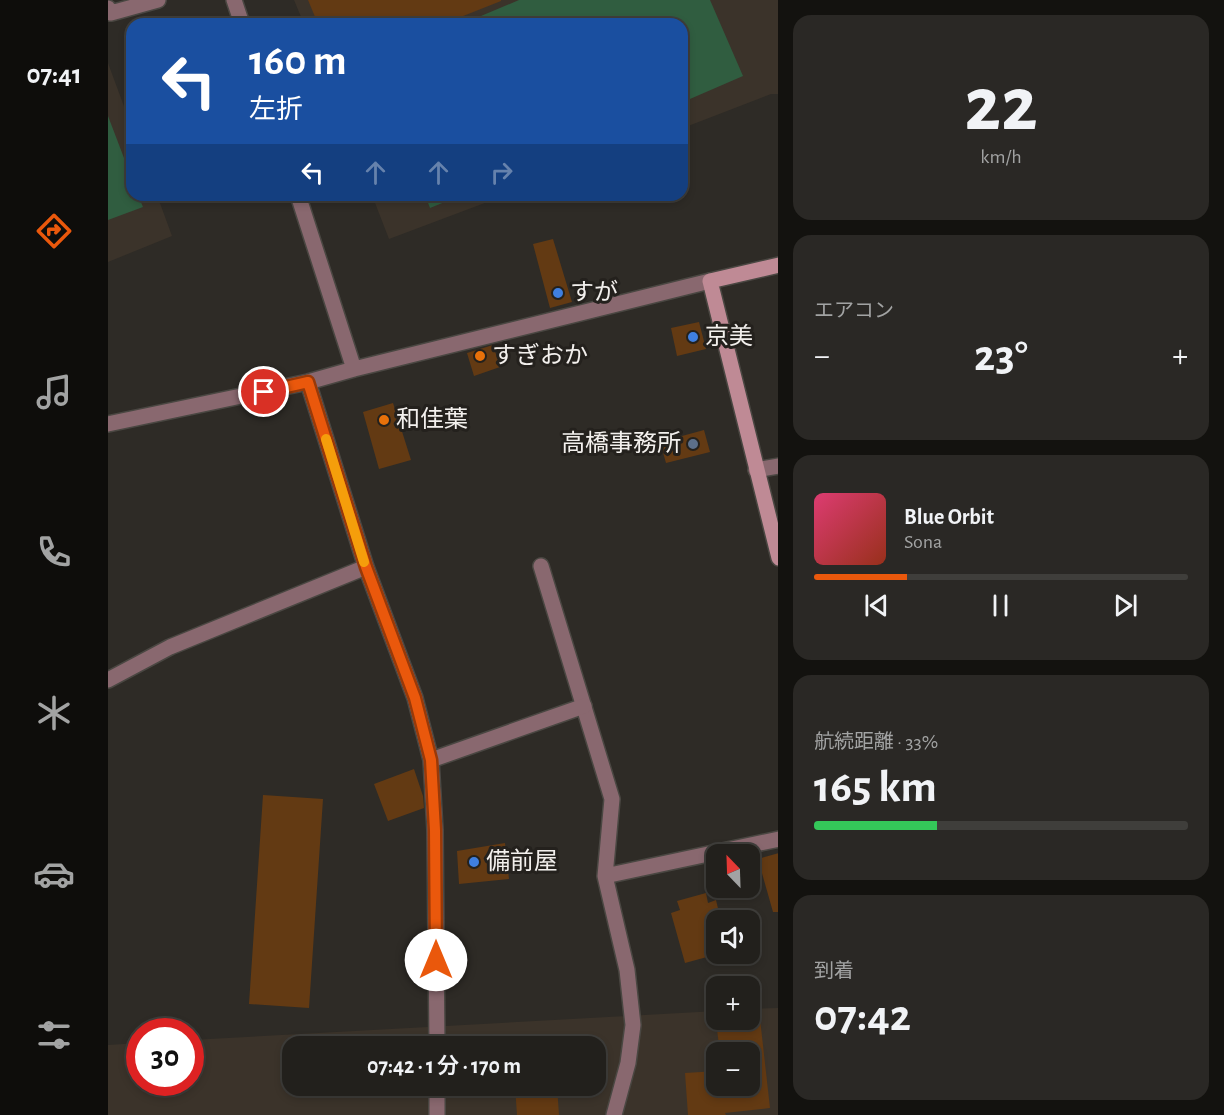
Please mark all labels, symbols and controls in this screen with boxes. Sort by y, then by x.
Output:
text: 160 m [249,40,347,82]
icon: left [150,42,228,120]
text: 07:41 [26,61,82,88]
text: 22 [964,67,1038,145]
text: 左折 [249,96,303,123]
text: km/h [980,147,1022,167]
icon: left [296,156,329,189]
icon: ahead [359,156,392,189]
icon: ahead [422,156,455,189]
icon: right [485,156,518,189]
icon: directions [33,210,75,252]
place label: すが [570,279,618,305]
marker: すが [551,286,565,300]
text: エアコン [814,301,894,321]
place label: 京美 [705,323,753,349]
marker: 京美 [686,330,700,344]
text: 23° [974,334,1028,379]
text: − [814,340,830,373]
text: + [1172,340,1188,373]
place label: すぎおか [492,342,588,368]
marker: すぎおか [473,349,487,363]
pin [238,366,289,417]
icon: music [33,371,75,413]
icon: arrive [247,375,280,408]
place label: 和佳葉 [396,406,468,432]
marker: 和佳葉 [377,413,391,427]
place label: 高橋事務所 [561,430,681,456]
marker: 高橋事務所 [686,437,700,451]
text: Blue Orbit [904,506,994,528]
icon: phone [33,531,75,573]
text: Sona [904,532,942,552]
icon: previous [860,589,893,622]
icon: pause [984,589,1017,622]
icon: next [1109,589,1142,622]
icon: climate [33,692,75,734]
text: 航続距離 · 33% [814,732,938,752]
text: 165 km [814,765,937,810]
north arrow [706,844,760,898]
map controls [706,844,760,1096]
place label: 備前屋 [486,848,558,874]
icon: car [33,853,75,895]
marker: 備前屋 [467,855,481,869]
button: sound [706,910,760,964]
position arrow [404,928,468,992]
text: 到着 [814,961,854,981]
button: + [706,976,760,1030]
text: 07:42 [814,994,911,1039]
icon: filters [33,1014,75,1056]
speed limit sign: 30 [126,1018,204,1096]
button: − [706,1042,760,1096]
text: 07:42 · 1 分 · 170 m [367,1055,521,1077]

